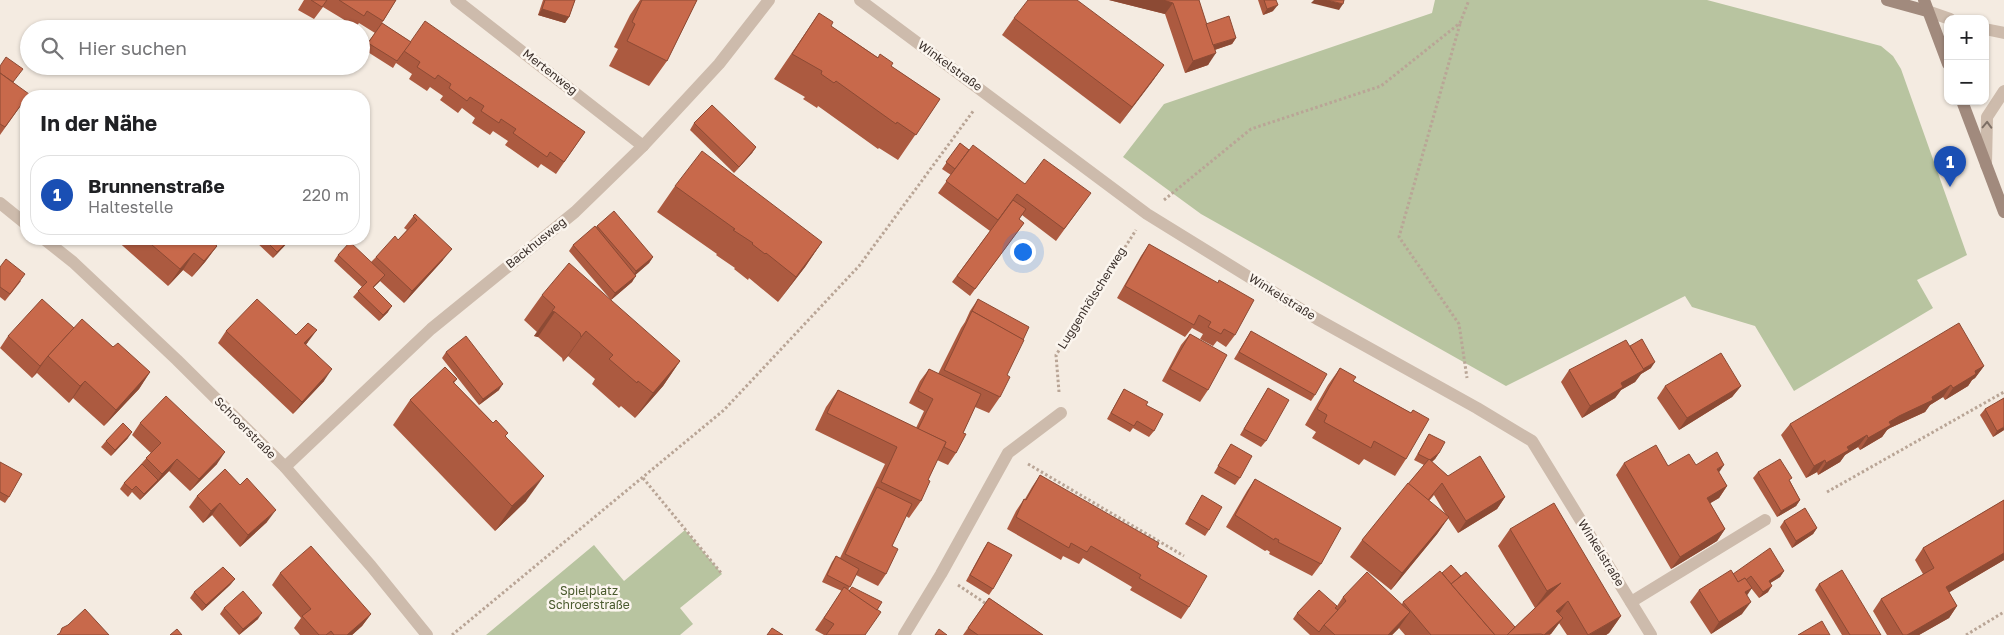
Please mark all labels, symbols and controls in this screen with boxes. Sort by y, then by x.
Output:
map controls [1944,15,1989,105]
button: + [1944,15,1989,60]
search box [20,20,370,75]
icon: search [38,34,66,62]
text: Hier suchen [78,36,187,59]
street label: Winkelstraße [915,37,985,94]
street label: Mertenweg [520,46,581,98]
button: − [1944,60,1989,105]
text: In der Nähe [40,110,157,136]
one-way arrow [1982,121,1992,129]
pin: 1 [1934,146,1966,187]
text: Brunnenstraße [88,174,225,197]
text: 1 [53,185,61,205]
text: 220 m [302,185,349,205]
text: Haltestelle [88,197,173,217]
street label: Backhusweg [503,214,569,271]
your location [1010,239,1036,265]
street label: Luggenhölscherweg [1054,244,1129,352]
street label: Winkelstraße [1246,270,1318,323]
street label: Schroerstraße [211,394,279,462]
street label: Winkelstraße [1575,517,1628,589]
park label: Spielplatz Schroerstraße [548,583,630,612]

